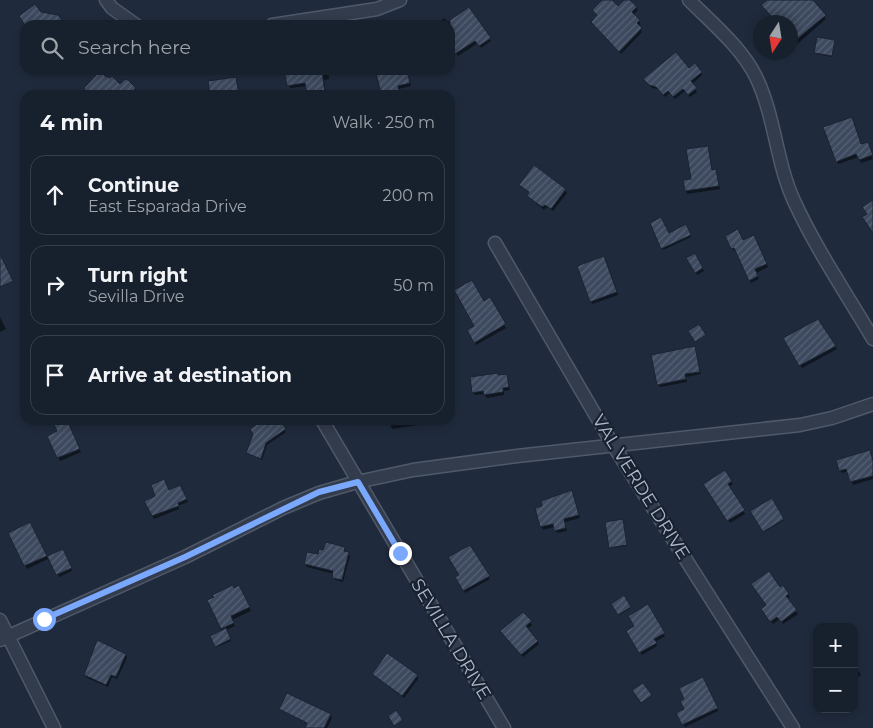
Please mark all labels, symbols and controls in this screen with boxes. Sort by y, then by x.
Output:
north arrow [753,15,798,60]
search box [20,20,455,75]
icon: search [38,34,66,62]
text: Search here [78,36,191,59]
text: 4 min [40,110,103,135]
text: Walk · 250 m [332,113,435,132]
text: Continue [88,174,179,197]
icon: ahead [41,181,69,209]
text: 200 m [383,186,434,205]
text: East Esparada Drive [88,197,247,216]
text: Turn right [88,264,188,287]
icon: right [41,271,69,299]
text: 50 m [393,276,434,295]
text: Sevilla Drive [88,287,184,306]
icon: arrive [41,361,69,389]
text: Arrive at destination [88,364,292,387]
street label: VAL VERDE DRIVE [588,411,694,563]
route end [389,542,412,565]
street label: SEVILLA DRIVE [406,575,496,703]
route start [33,608,56,631]
map controls [813,623,858,713]
button: + [813,623,858,668]
button: − [813,668,858,713]

